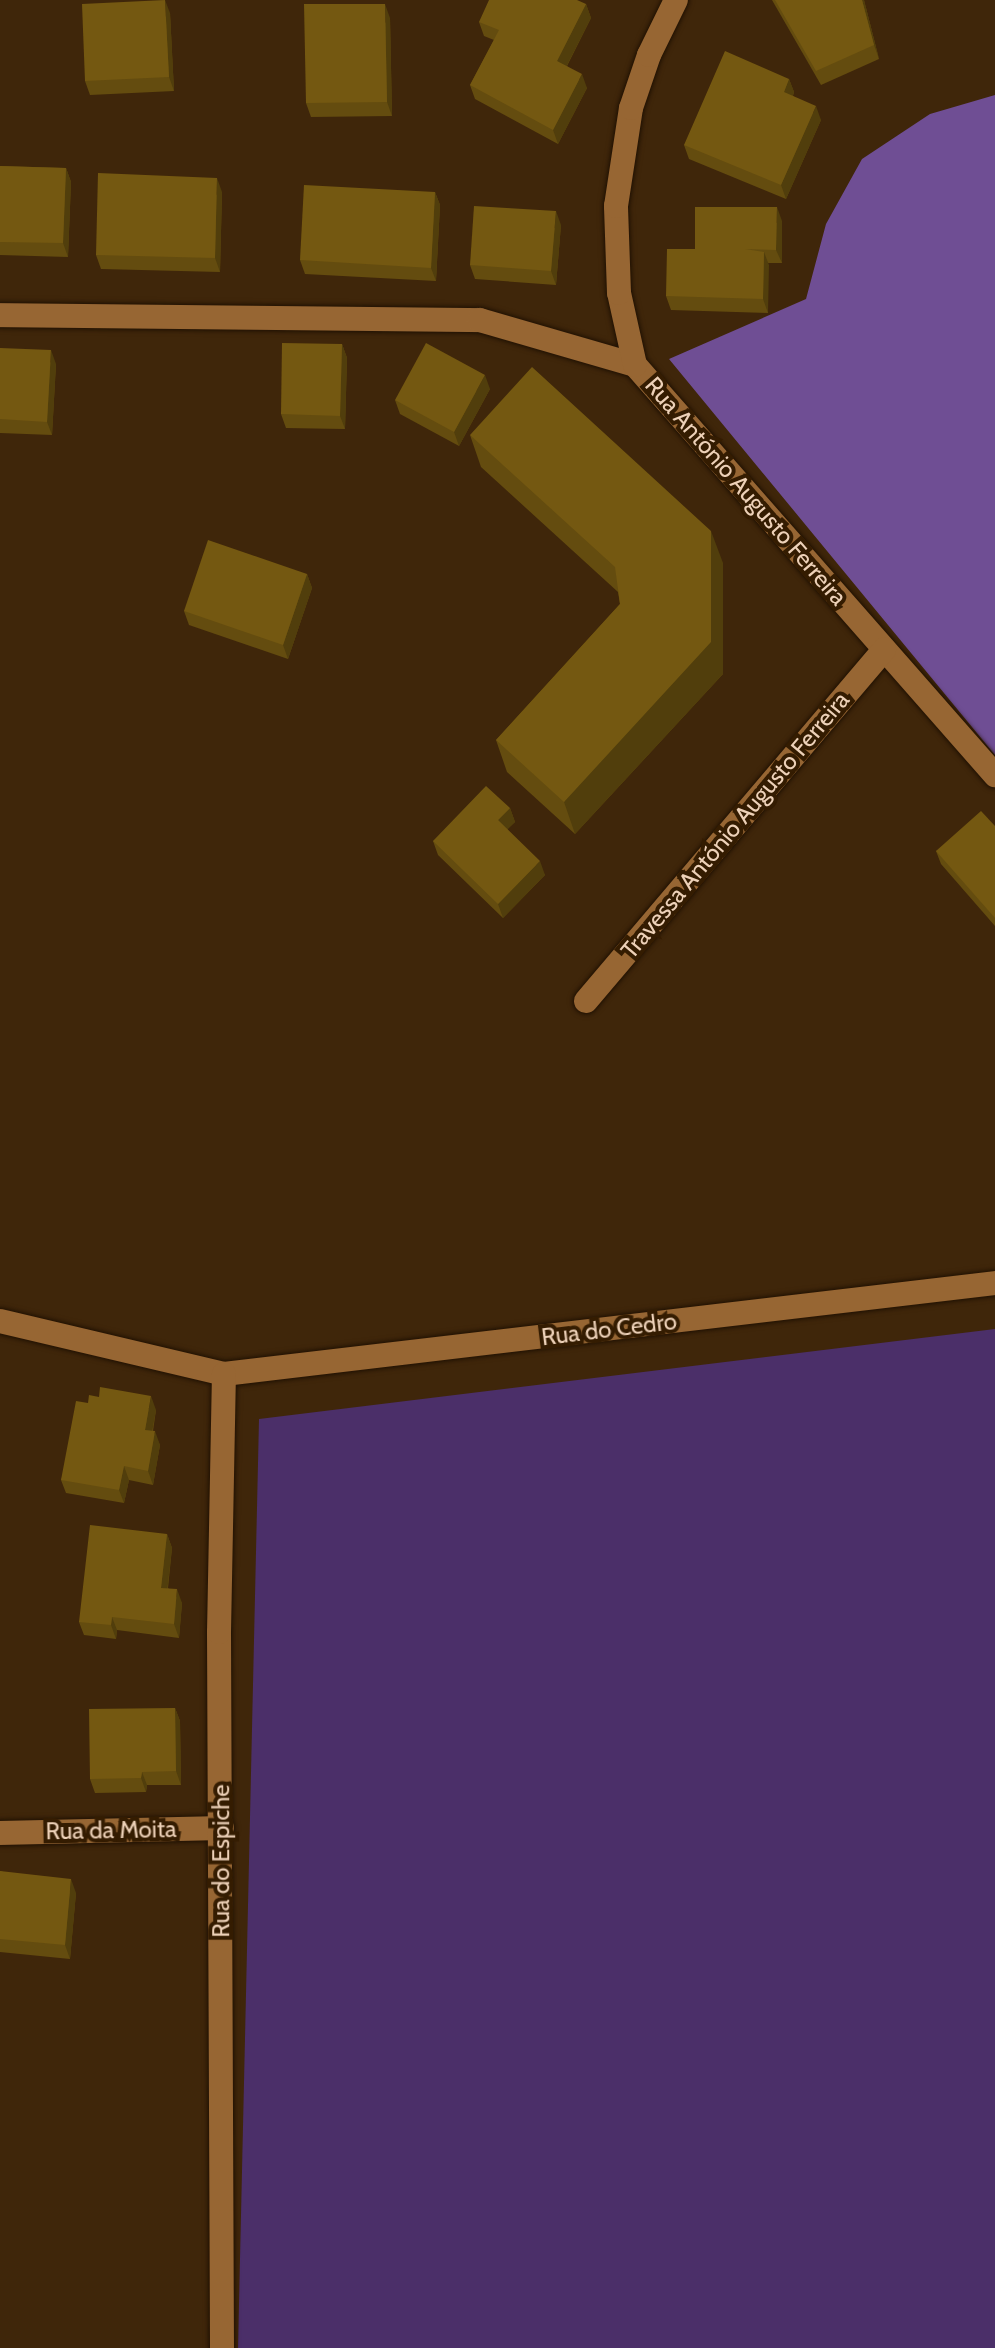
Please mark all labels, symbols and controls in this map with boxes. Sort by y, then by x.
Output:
street label: Rua António Augusto Ferreira [639,371,853,611]
street label: Travessa António Augusto Ferreira [615,686,855,964]
street label: Rua do Cedro [540,1306,678,1352]
street label: Rua do Espiche [207,1784,235,1938]
street label: Rua da Moita [45,1814,177,1846]

